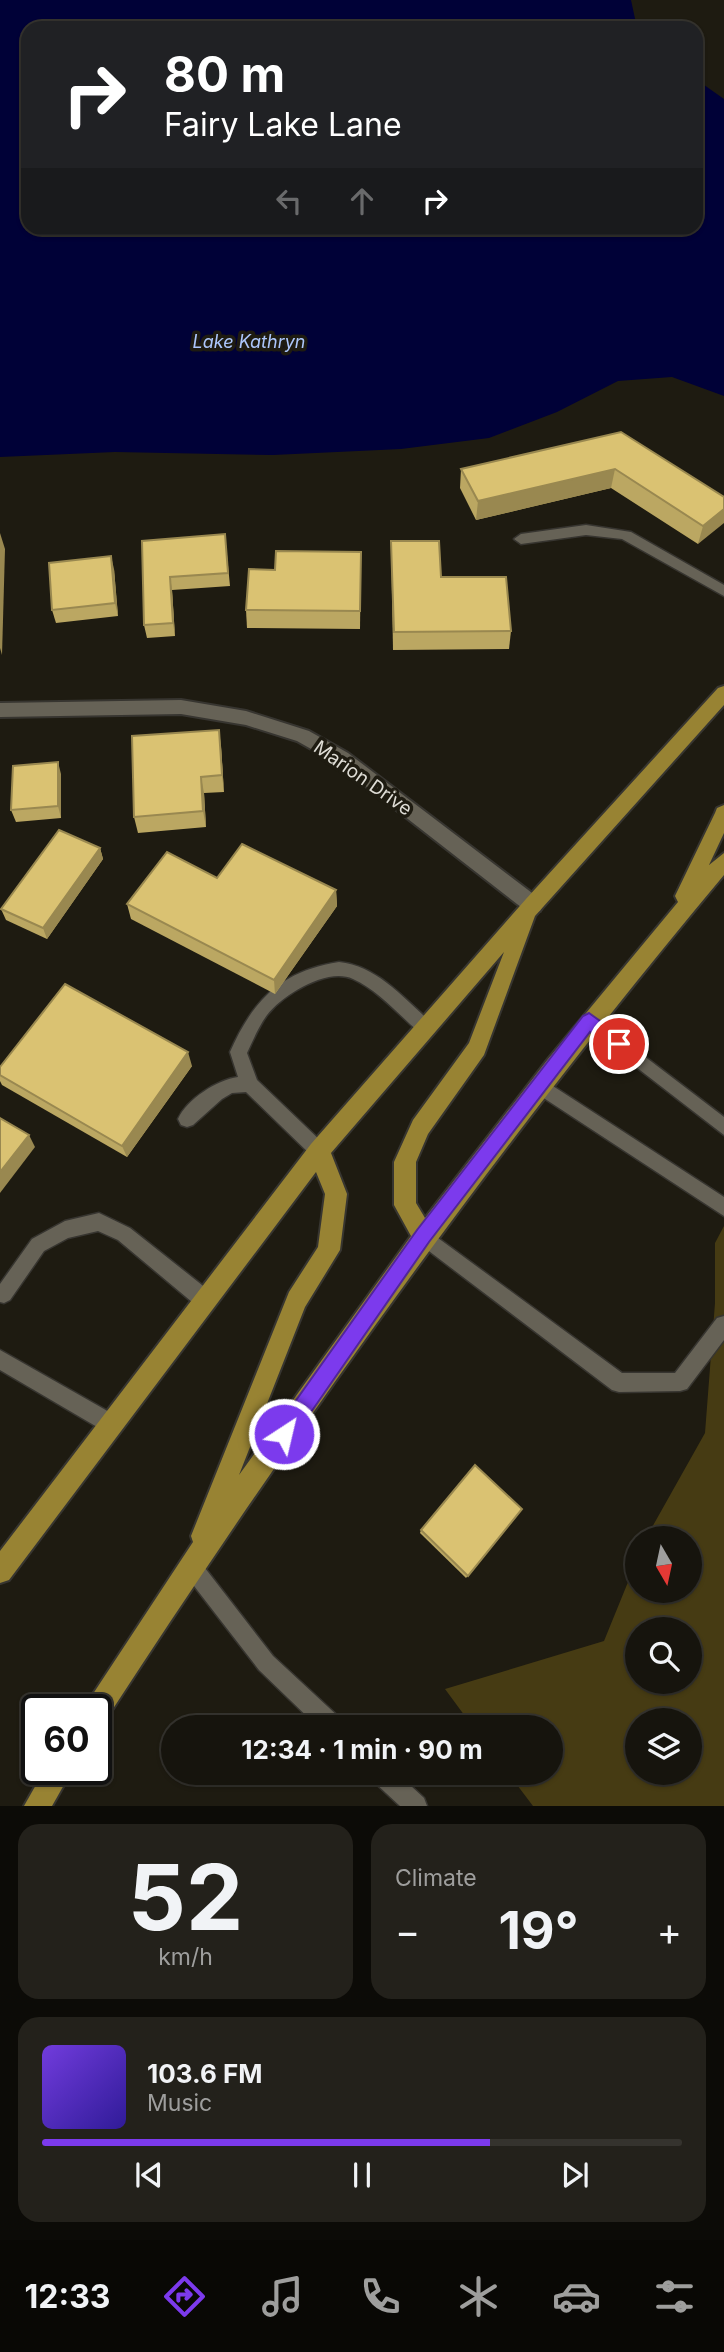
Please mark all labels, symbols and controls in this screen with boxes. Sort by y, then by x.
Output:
text: 80 m [164,45,285,104]
icon: right [49,49,140,140]
text: Fairy Lake Lane [164,105,402,144]
icon: left [270,182,308,220]
icon: ahead [343,182,381,220]
icon: right [416,182,454,220]
water label: Lake Kathryn [193,331,305,352]
street label: Marion Drive [309,736,417,820]
pin [589,1014,649,1074]
icon: arrive [600,1025,638,1063]
position arrow [247,1397,321,1471]
north arrow [625,1526,702,1603]
map controls [625,1526,702,1785]
button: search [625,1617,702,1694]
speed limit sign: 60 [21,1694,112,1785]
button: layers [625,1708,702,1785]
text: 12:34 · 1 min · 90 m [241,1734,483,1765]
text: 52 [128,1842,243,1952]
text: Climate [395,1864,477,1892]
text: 19° [498,1899,579,1962]
text: − [395,1908,420,1954]
text: + [657,1908,682,1954]
text: km/h [158,1943,213,1971]
text: 103.6 FM [147,2058,262,2089]
text: Music [147,2089,212,2117]
icon: previous [130,2156,168,2194]
icon: pause [343,2156,381,2194]
icon: next [556,2156,594,2194]
icon: directions [160,2272,209,2321]
icon: music [258,2272,307,2321]
icon: phone [356,2272,405,2321]
icon: climate [454,2272,503,2321]
icon: car [552,2272,601,2321]
icon: filters [650,2272,699,2321]
text: 12:33 [25,2277,111,2316]

